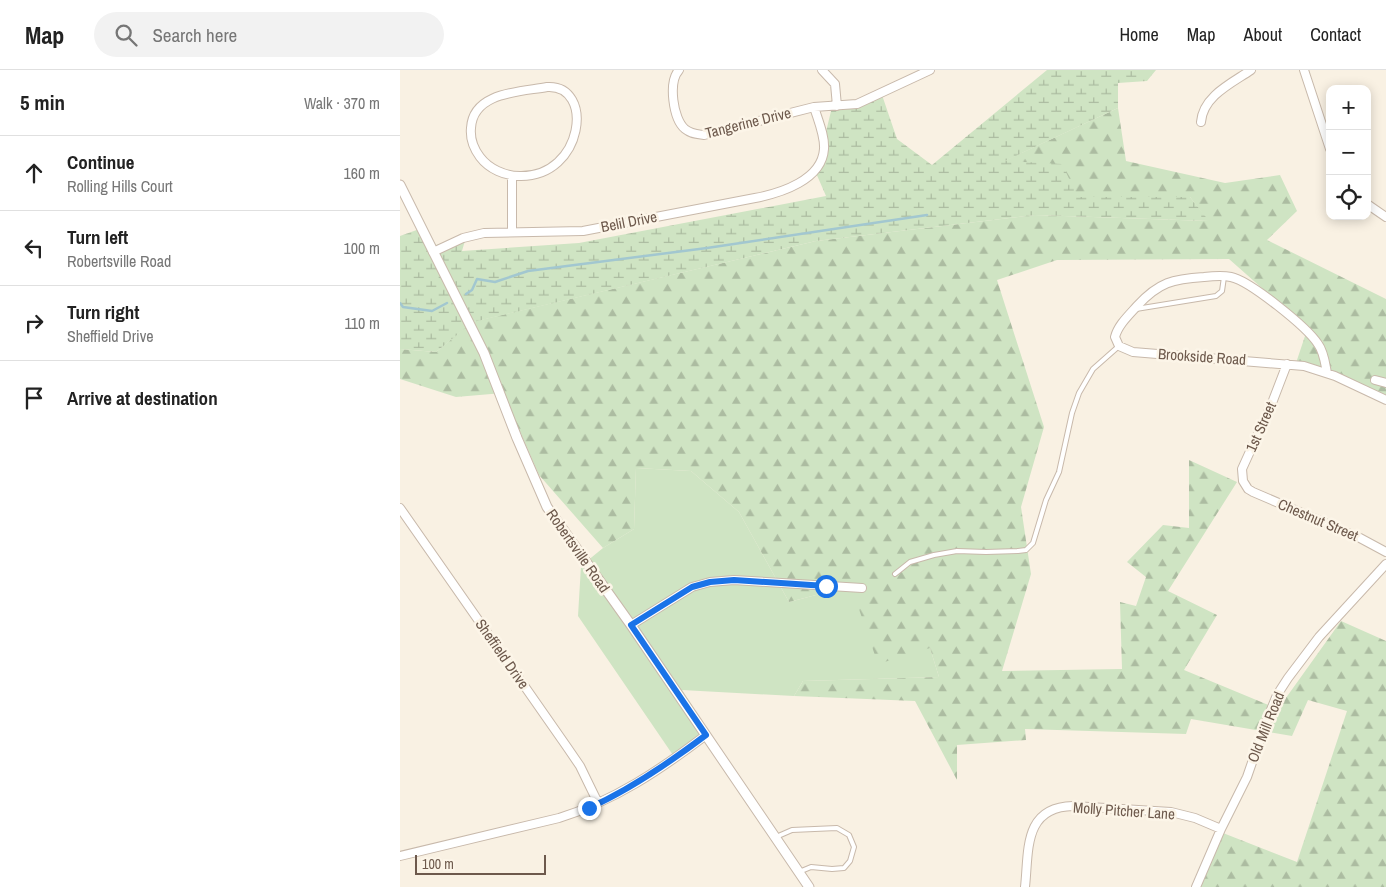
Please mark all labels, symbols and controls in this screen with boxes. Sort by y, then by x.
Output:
search box [94,12,444,57]
text: Map [25,19,64,51]
icon: search [112,21,140,49]
text: Search here [152,22,237,48]
text: Home [1119,22,1159,47]
text: Map [1187,22,1216,47]
text: About [1244,22,1282,47]
text: Contact [1310,22,1361,47]
map controls [1326,85,1371,220]
button: + [1326,85,1371,130]
text: 5 min [20,88,65,117]
text: Walk · 370 m [304,92,380,114]
street label: Tangerine Drive [703,102,793,143]
button: − [1326,130,1371,175]
text: Continue [67,149,135,175]
icon: ahead [20,159,48,187]
text: 160 m [344,162,380,184]
text: Rolling Hills Court [67,175,173,197]
button: locate [1326,175,1371,220]
street label: Belil Drive [599,206,659,237]
text: Turn left [67,224,128,250]
icon: left [20,234,48,262]
text: 100 m [344,237,380,259]
text: Robertsville Road [67,250,171,272]
text: Turn right [67,299,139,325]
icon: right [20,309,48,337]
text: 110 m [344,312,380,334]
text: Sheffield Drive [67,325,154,347]
street label: Brookside Road [1157,343,1247,370]
icon: arrive [20,384,48,412]
text: Arrive at destination [67,385,218,411]
street label: 1st Street [1240,398,1281,455]
street label: Chestnut Street [1275,493,1362,546]
street label: Robertsville Road [542,505,615,597]
route start [815,575,838,598]
street label: Sheffield Drive [471,614,534,693]
street label: Old Mill Road [1242,688,1289,765]
street label: Molly Pitcher Lane [1072,796,1176,825]
route end [578,797,601,820]
scale bar [415,852,546,875]
text: 100 m [422,855,454,873]

